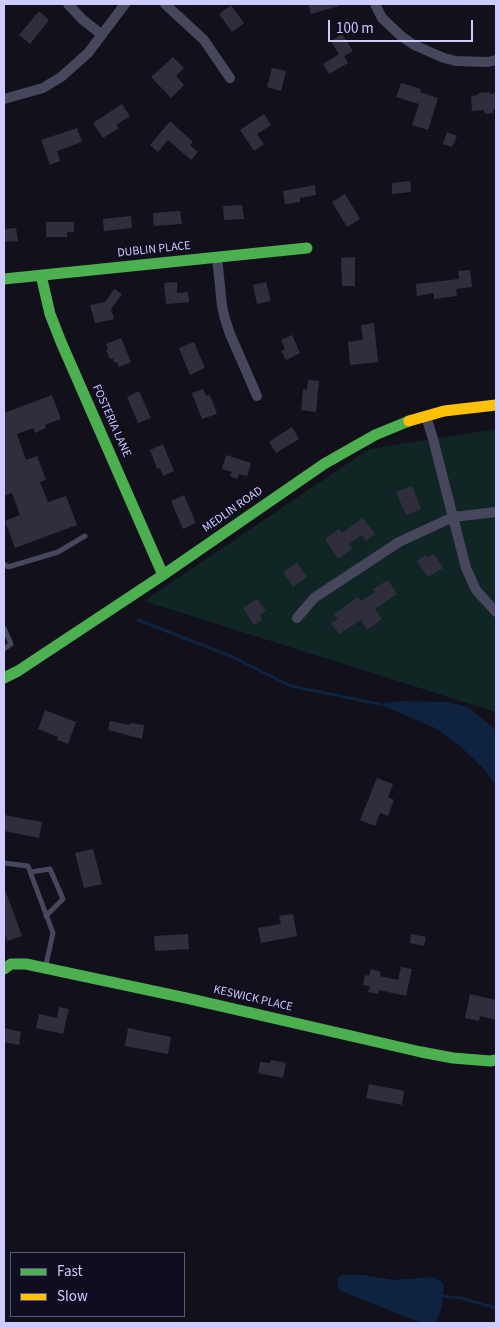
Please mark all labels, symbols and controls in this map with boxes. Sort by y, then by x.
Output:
scale bar [330,10,475,42]
text: 100 m [336,18,374,39]
street label: DUBLIN PLACE [117,239,191,261]
street label: FOSTERIA LANE [89,382,133,460]
street label: MEDLIN ROAD [200,484,266,536]
street label: KESWICK PLACE [212,983,294,1015]
legend [10,1252,185,1317]
text: Fast [57,1261,83,1282]
text: Slow [57,1286,88,1307]

